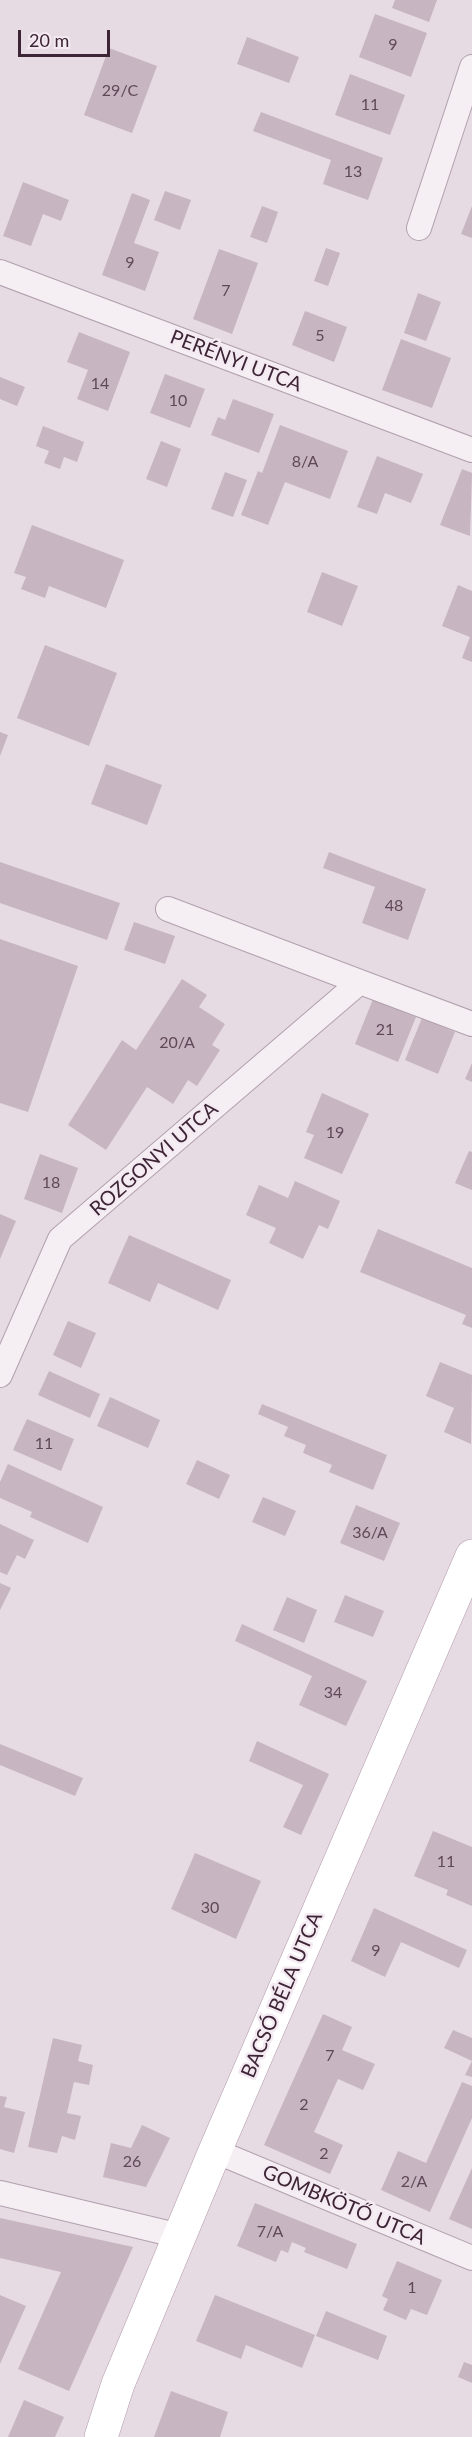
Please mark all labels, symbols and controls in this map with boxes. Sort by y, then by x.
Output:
scale bar [21,18,112,56]
text: 20 m [29,29,69,51]
house number: 9 [388,35,398,55]
house number: 29/C [102,81,138,101]
house number: 11 [361,95,379,115]
house number: 13 [344,162,362,182]
house number: 9 [125,253,135,273]
house number: 7 [221,281,231,301]
street label: PERÉNYI UTCA [167,325,305,397]
house number: 5 [315,326,325,346]
house number: 14 [91,374,109,394]
house number: 10 [169,391,187,411]
house number: 8/A [292,452,318,472]
house number: 48 [385,896,403,916]
house number: 21 [376,1020,394,1040]
house number: 20/A [159,1033,195,1053]
street label: ROZGONYI UTCA [85,1097,223,1221]
house number: 19 [326,1123,344,1143]
house number: 18 [42,1173,60,1193]
house number: 11 [35,1434,53,1454]
house number: 36/A [352,1523,388,1543]
house number: 34 [324,1683,342,1703]
house number: 11 [437,1852,455,1872]
house number: 30 [201,1898,219,1918]
street label: BACSÓ BÉLA UTCA [236,1909,328,2081]
house number: 9 [371,1941,381,1961]
house number: 7 [325,2046,335,2066]
house number: 2 [299,2095,309,2115]
house number: 2 [319,2144,329,2164]
house number: 26 [123,2152,141,2172]
street label: GOMBKÖTŐ UTCA [259,2160,429,2250]
house number: 2/A [401,2172,427,2192]
house number: 7/A [257,2222,283,2242]
house number: 1 [407,2278,417,2298]

